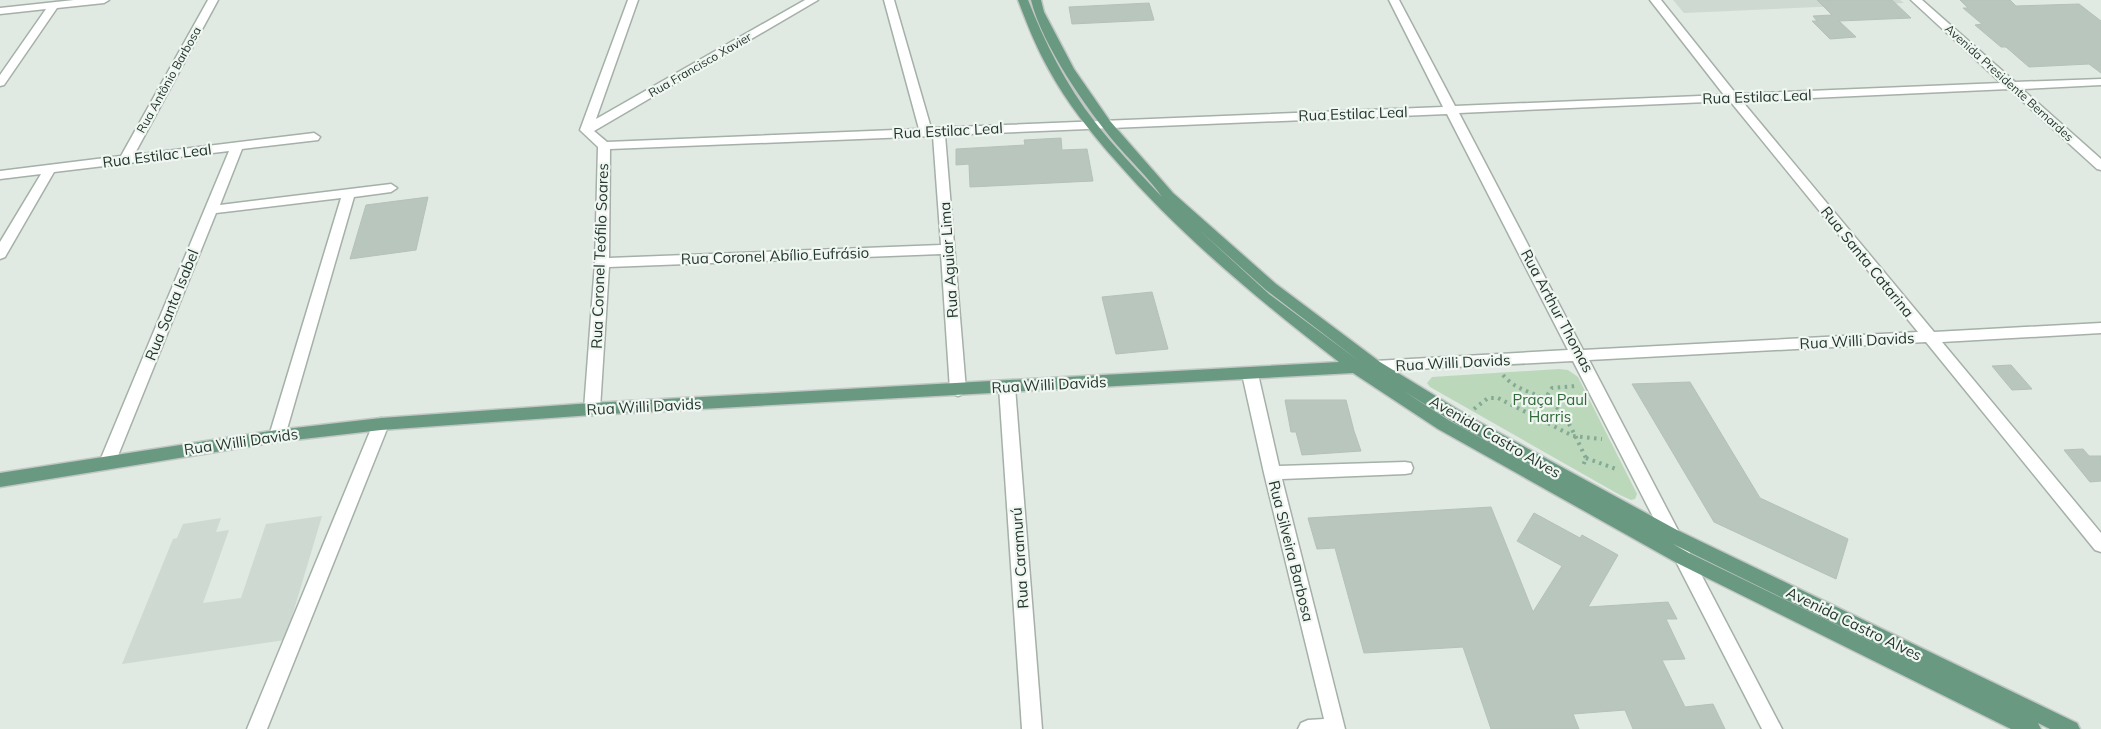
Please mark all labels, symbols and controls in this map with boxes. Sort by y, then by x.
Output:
street label: Avenida Presidente Bernardes [1942,21,2077,144]
street label: Rua Antônio Barbosa [133,24,204,136]
street label: Rua Francisco Xavier [646,29,754,100]
street label: Rua Estilac Leal [1702,85,1812,108]
street label: Rua Estilac Leal [1298,102,1408,125]
street label: Rua Estilac Leal [893,118,1003,143]
street label: Rua Estilac Leal [101,139,212,172]
street label: Rua Coronel Teófilo Soares [587,163,612,349]
street label: Rua Aguiar Lima [935,201,962,319]
street label: Rua Santa Catarina [1817,202,1918,321]
street label: Rua Coronel Abílio Eufrásio [680,243,870,268]
street label: Rua Santa Isabel [141,246,203,363]
street label: Rua Arthur Thomas [1517,246,1598,376]
street label: Rua Willi Davids [1799,328,1915,353]
street label: Rua Willi Davids [1395,350,1511,375]
street label: Rua Willi Davids [991,372,1107,397]
park label: Praça Paul Harris [1513,390,1587,426]
street label: Avenida Castro Alves [1426,391,1564,482]
street label: Rua Willi Davids [586,394,702,419]
street label: Rua Willi Davids [183,424,299,459]
street label: Rua Silveira Barbosa [1265,478,1318,624]
street label: Rua Caramurú [1006,507,1033,609]
street label: Avenida Castro Alves [1783,582,1925,665]

